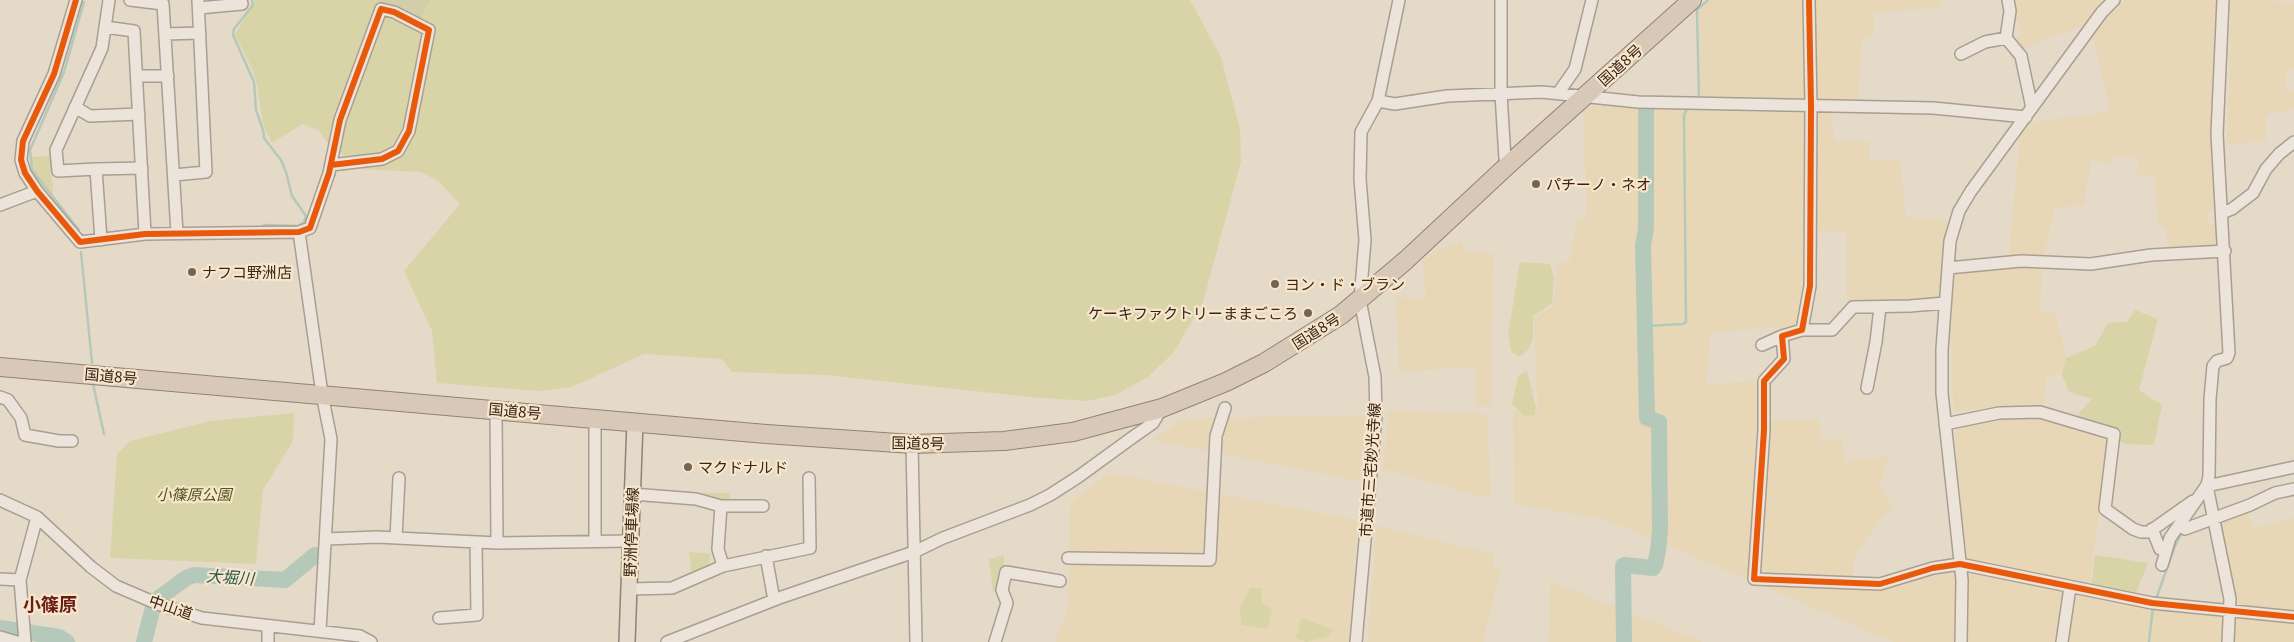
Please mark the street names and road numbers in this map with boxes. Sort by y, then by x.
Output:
street label: 国道8号 [1594,40,1646,90]
street label: 国道8号 [1289,309,1343,353]
street label: 国道8号 [84,365,138,387]
street label: 国道8号 [488,400,542,422]
street label: 市道市三宅妙光寺線 [1356,402,1384,538]
street label: 国道8号 [891,434,945,452]
street label: 野洲停車場線 [620,487,642,577]
street label: 中山道 [147,591,195,623]

